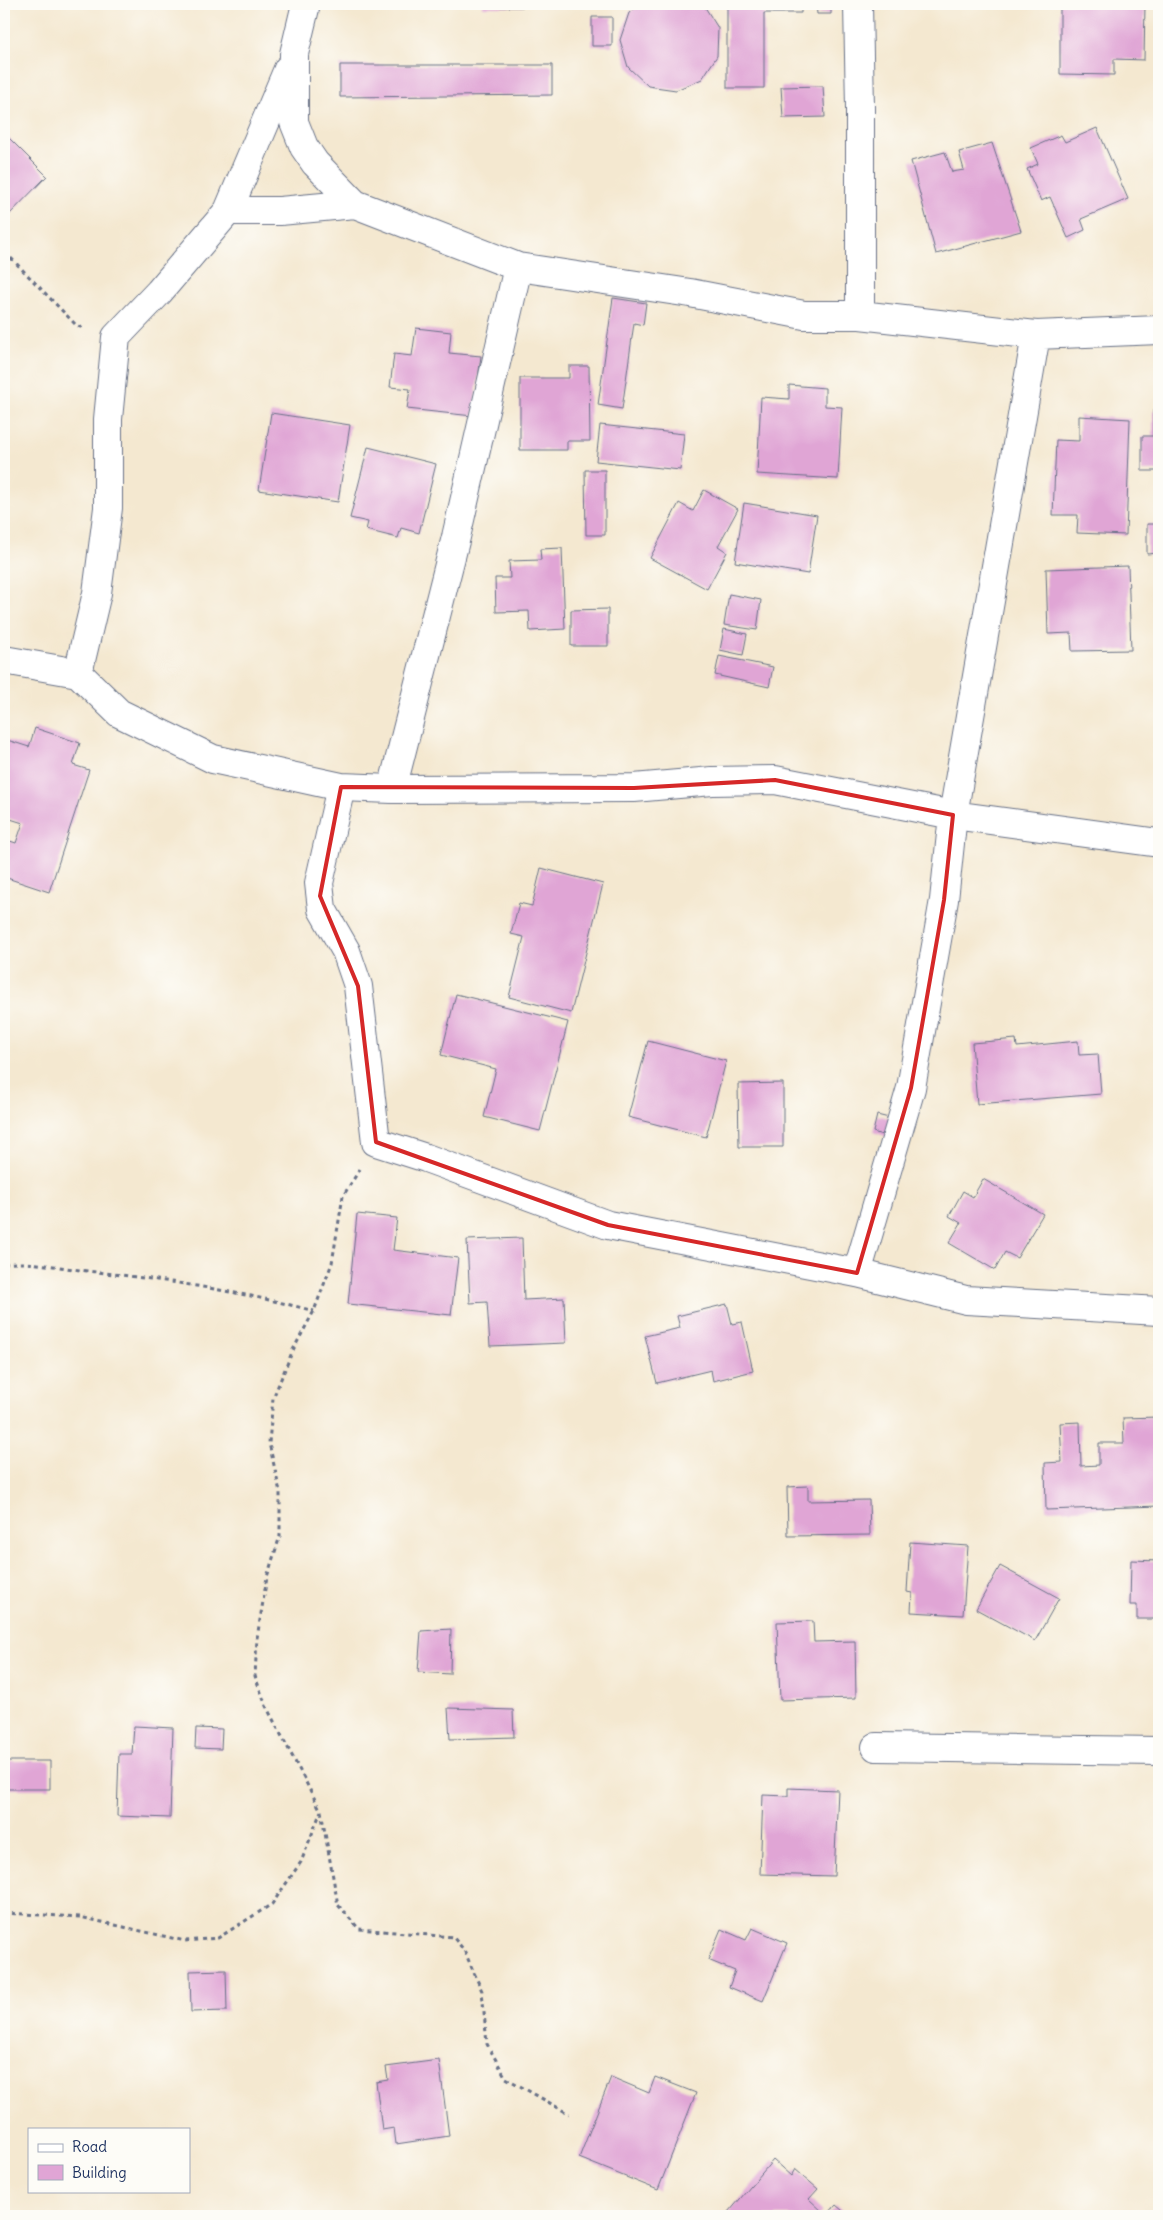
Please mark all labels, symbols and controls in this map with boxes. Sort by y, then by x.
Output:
legend [28,2128,190,2192]
text: Road [72,2137,107,2156]
text: Building [72,2163,127,2182]

